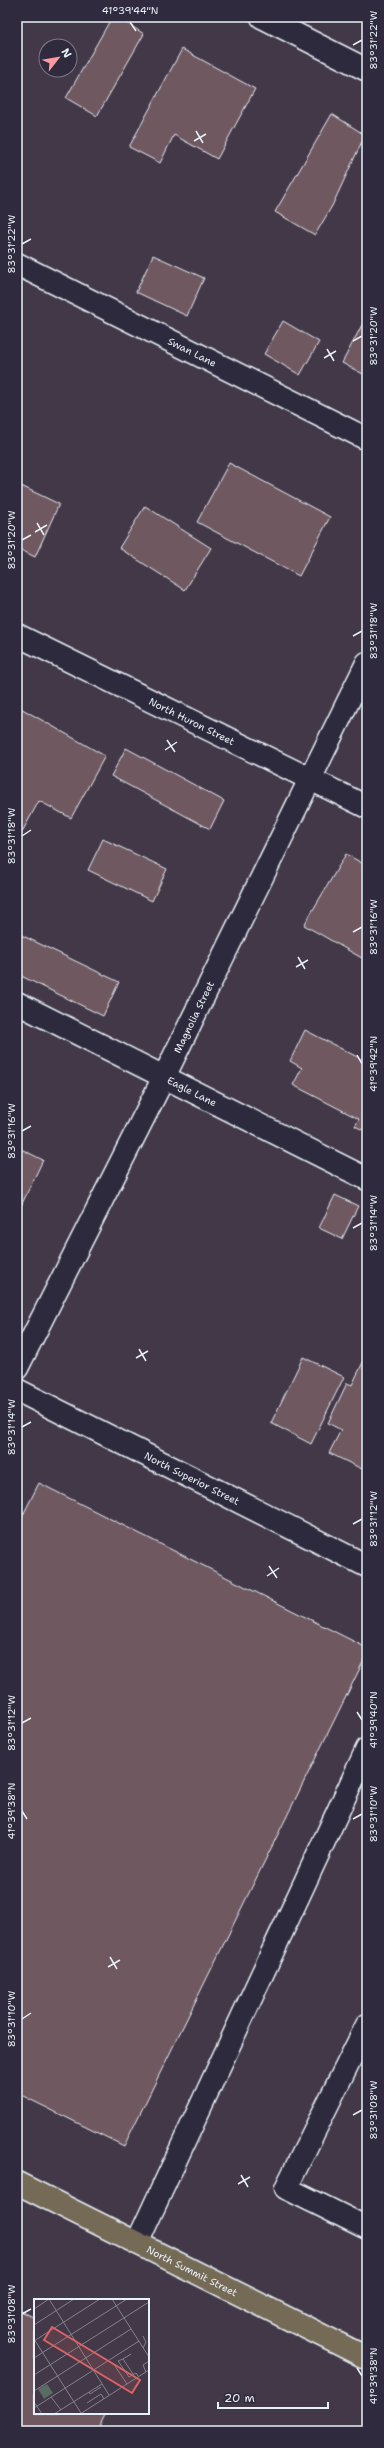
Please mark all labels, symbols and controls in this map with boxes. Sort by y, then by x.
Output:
text: 41°39'44"N [102,4,158,17]
text: 83°31'22"W [367,10,380,69]
north arrow [38,38,78,78]
text: N [57,46,75,61]
text: 83°31'22"W [5,214,18,273]
text: 83°31'20"W [367,306,380,366]
street label: Swan Lane [166,334,219,369]
text: 83°31'20"W [5,510,18,570]
text: 83°31'18"W [367,602,380,659]
street label: North Huron Street [147,694,237,748]
text: 83°31'18"W [5,807,18,864]
text: 83°31'16"W [367,899,380,955]
street label: Magnolia Street [170,979,217,1055]
text: 41°39'42"N [367,1036,380,1092]
street label: Eagle Lane [165,1073,219,1109]
text: 83°31'16"W [5,1103,18,1159]
text: 83°31'14"W [367,1194,380,1251]
text: 83°31'14"W [5,1398,18,1455]
street label: North Superior Street [142,1449,242,1507]
text: 83°31'12"W [367,1490,380,1547]
text: 41°39'40"N [367,1691,380,1749]
text: 83°31'12"W [5,1694,18,1751]
text: 41°39'38"N [5,1783,18,1839]
text: 83°31'10"W [367,1785,380,1842]
text: 83°31'10"W [5,1990,18,2047]
text: 83°31'08"W [367,2080,380,2140]
street label: North Summit Street [145,2242,240,2299]
text: 83°31'08"W [5,2284,18,2344]
inset map [34,2299,149,2414]
text: 41°39'38"N [367,2348,380,2404]
scale bar [218,2384,328,2410]
text: 20 m [224,2390,255,2406]

